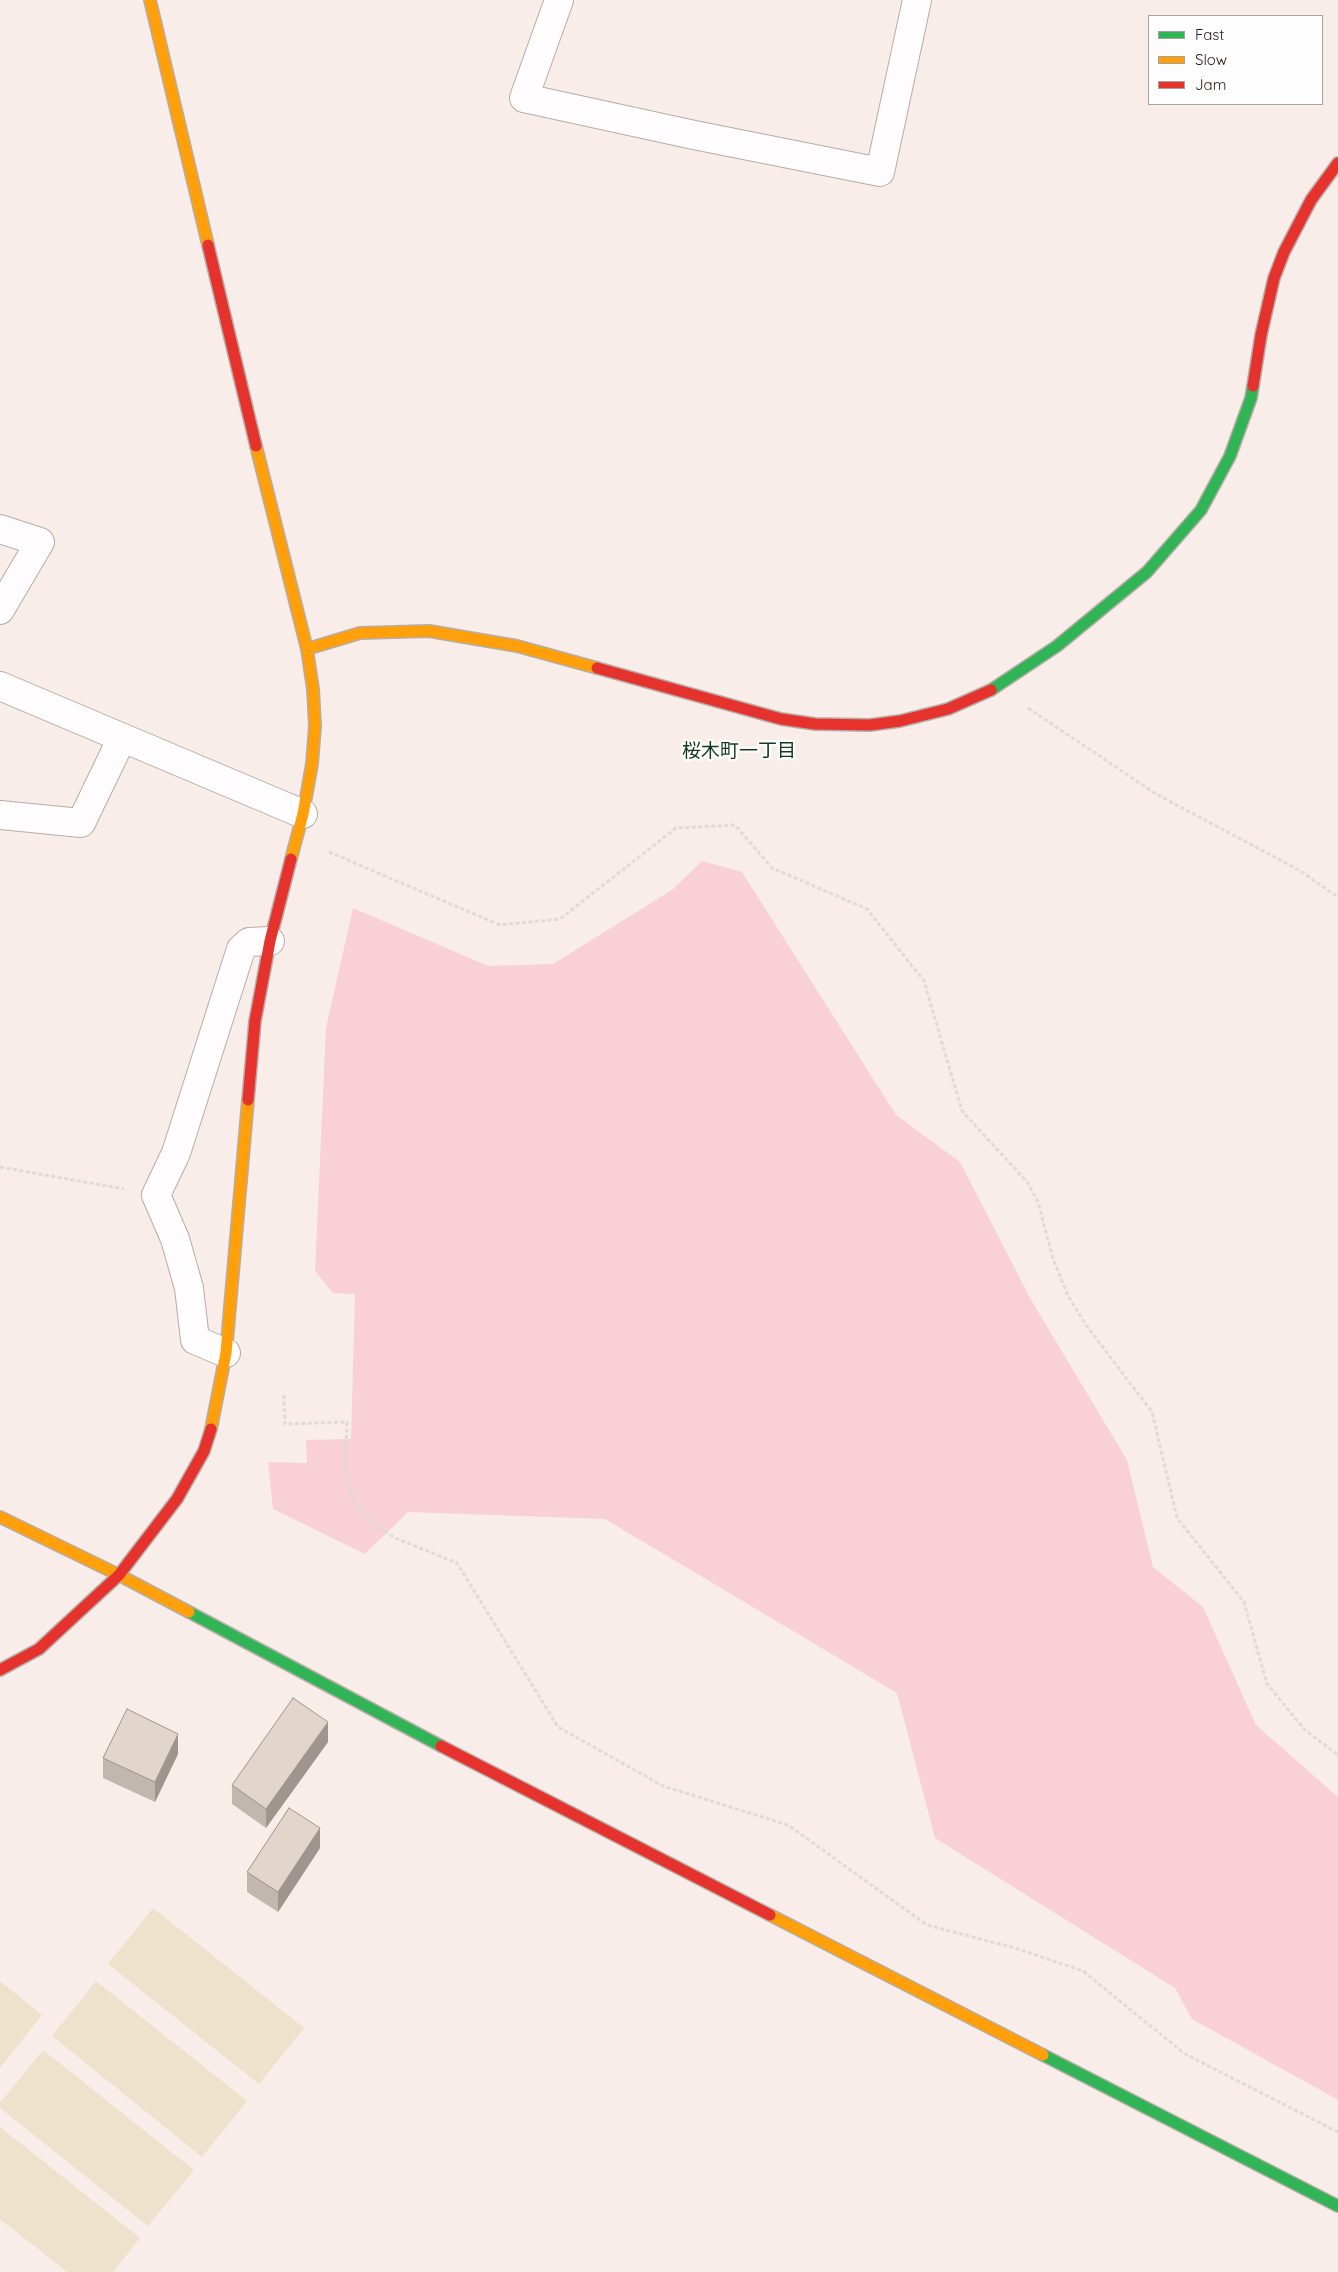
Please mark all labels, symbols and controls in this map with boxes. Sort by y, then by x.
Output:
legend [1148,15,1323,105]
text: Fast [1195,25,1224,44]
text: Slow [1195,50,1227,69]
text: Jam [1195,75,1226,94]
district label: 桜木町一丁目 [682,740,796,762]

